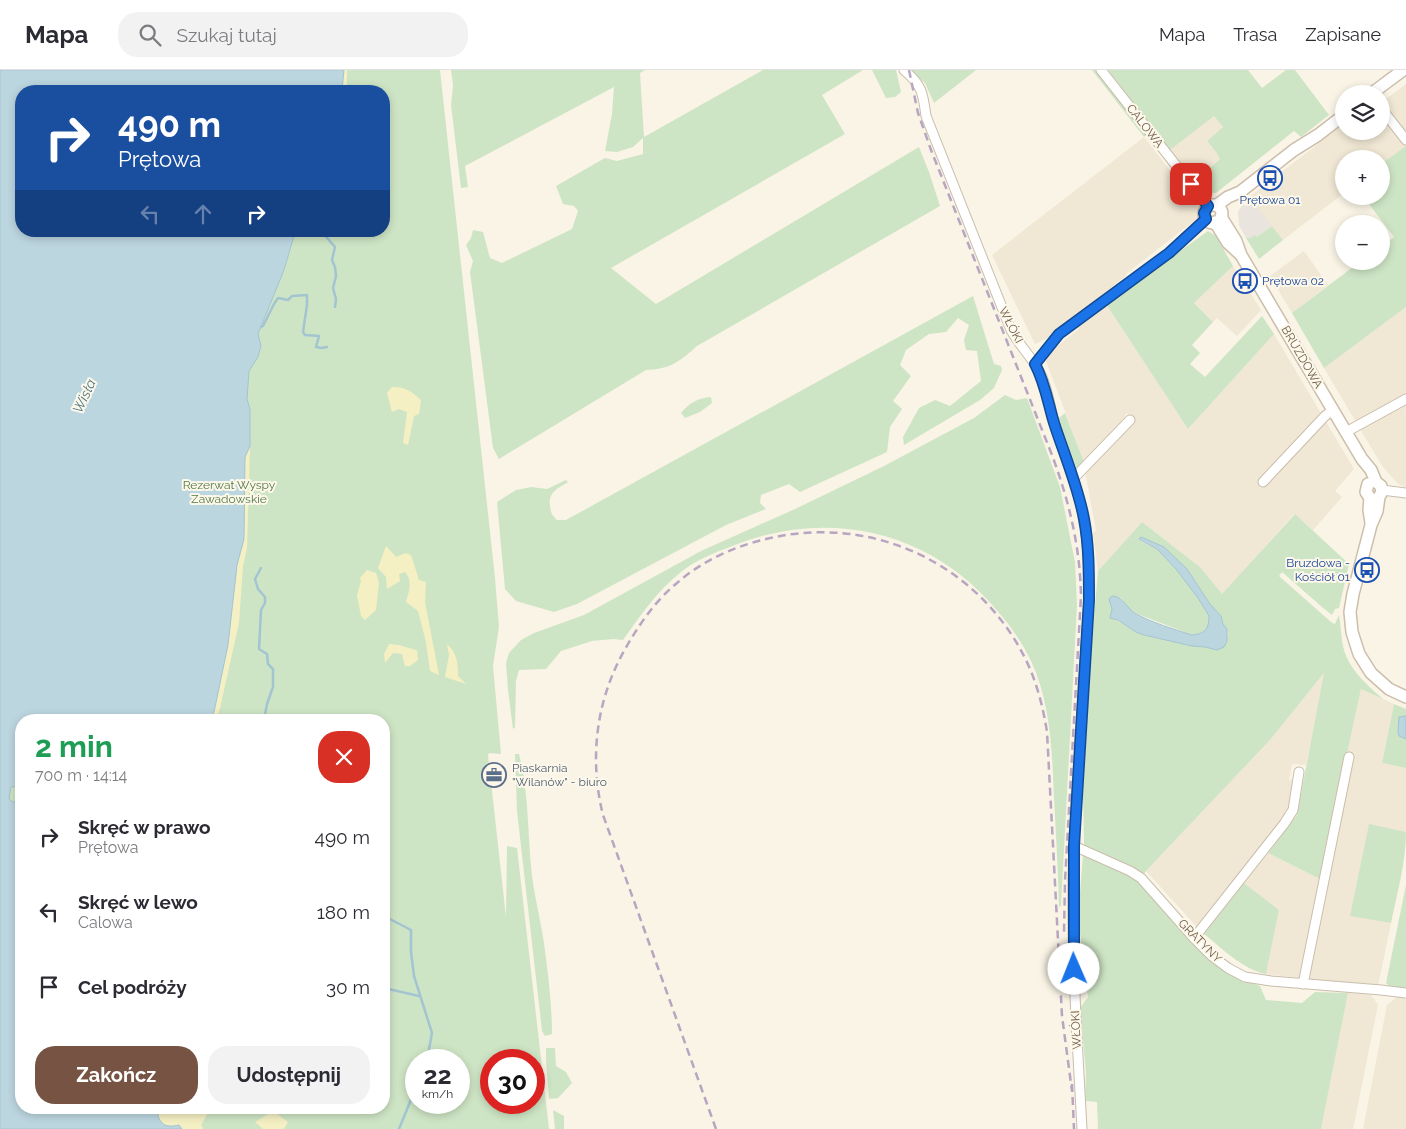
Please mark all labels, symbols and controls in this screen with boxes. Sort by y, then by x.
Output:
search box [118,12,468,57]
text: Mapa [25,20,88,49]
icon: search [136,21,164,49]
text: Szukaj tutaj [176,24,277,46]
text: Mapa [1159,24,1205,45]
text: Trasa [1233,24,1277,45]
text: Zapisane [1305,24,1381,45]
map controls [1335,85,1390,270]
button: layers [1335,85,1390,140]
street label: CALOWA [1124,101,1166,151]
text: 490 m [118,104,221,145]
icon: right [35,105,100,170]
text: Prętowa [118,146,201,172]
button: + [1335,150,1390,205]
pin [1170,163,1212,205]
bus stop icon: Prętowa 01 [1257,165,1283,191]
icon: arrive [1177,170,1205,198]
place label: Prętowa 01 [1240,193,1301,207]
icon: left [136,200,164,228]
icon: ahead [189,200,217,228]
icon: right [242,200,270,228]
button: − [1335,215,1390,270]
bus stop icon: Prętowa 02 [1232,268,1258,294]
place label: Prętowa 02 [1262,274,1324,288]
street label: WŁÓKI [996,304,1026,346]
street label: BRUZDOWA [1279,323,1325,391]
water label: Wisła [69,376,99,416]
park label: Rezerwat Wyspy Zawadowskie [183,478,276,506]
place label: Bruzdowa - Kościół 01 [1286,556,1350,584]
bus stop icon: Bruzdowa - Kościół 01 [1354,557,1380,583]
text: 2 min [35,729,113,764]
button: close [318,731,370,783]
place label: Piaskarnia "Wilanów" - biuro [512,761,607,789]
office icon: Piaskarnia "Wilanów" - biuro [481,762,507,788]
text: 700 m · 14:14 [35,766,127,785]
text: Skręć w prawo [78,816,211,838]
icon: right [35,823,63,851]
text: 490 m [315,826,370,848]
text: Prętowa [78,838,139,857]
text: Skręć w lewo [78,891,198,913]
icon: left [35,898,63,926]
text: 180 m [317,901,370,923]
text: Calowa [78,913,133,932]
street label: GRATYNY [1175,916,1225,966]
position arrow [1047,942,1099,994]
icon: arrive [35,973,63,1001]
text: Cel podróży [78,976,187,998]
text: 30 m [326,976,370,998]
street label: WŁÓKI [1068,1010,1084,1050]
button: Zakończ [35,1046,198,1104]
button: Udostępnij [208,1046,370,1104]
speed limit sign: 30 [480,1049,545,1114]
text: 22 [423,1060,452,1090]
text: km/h [422,1087,453,1101]

